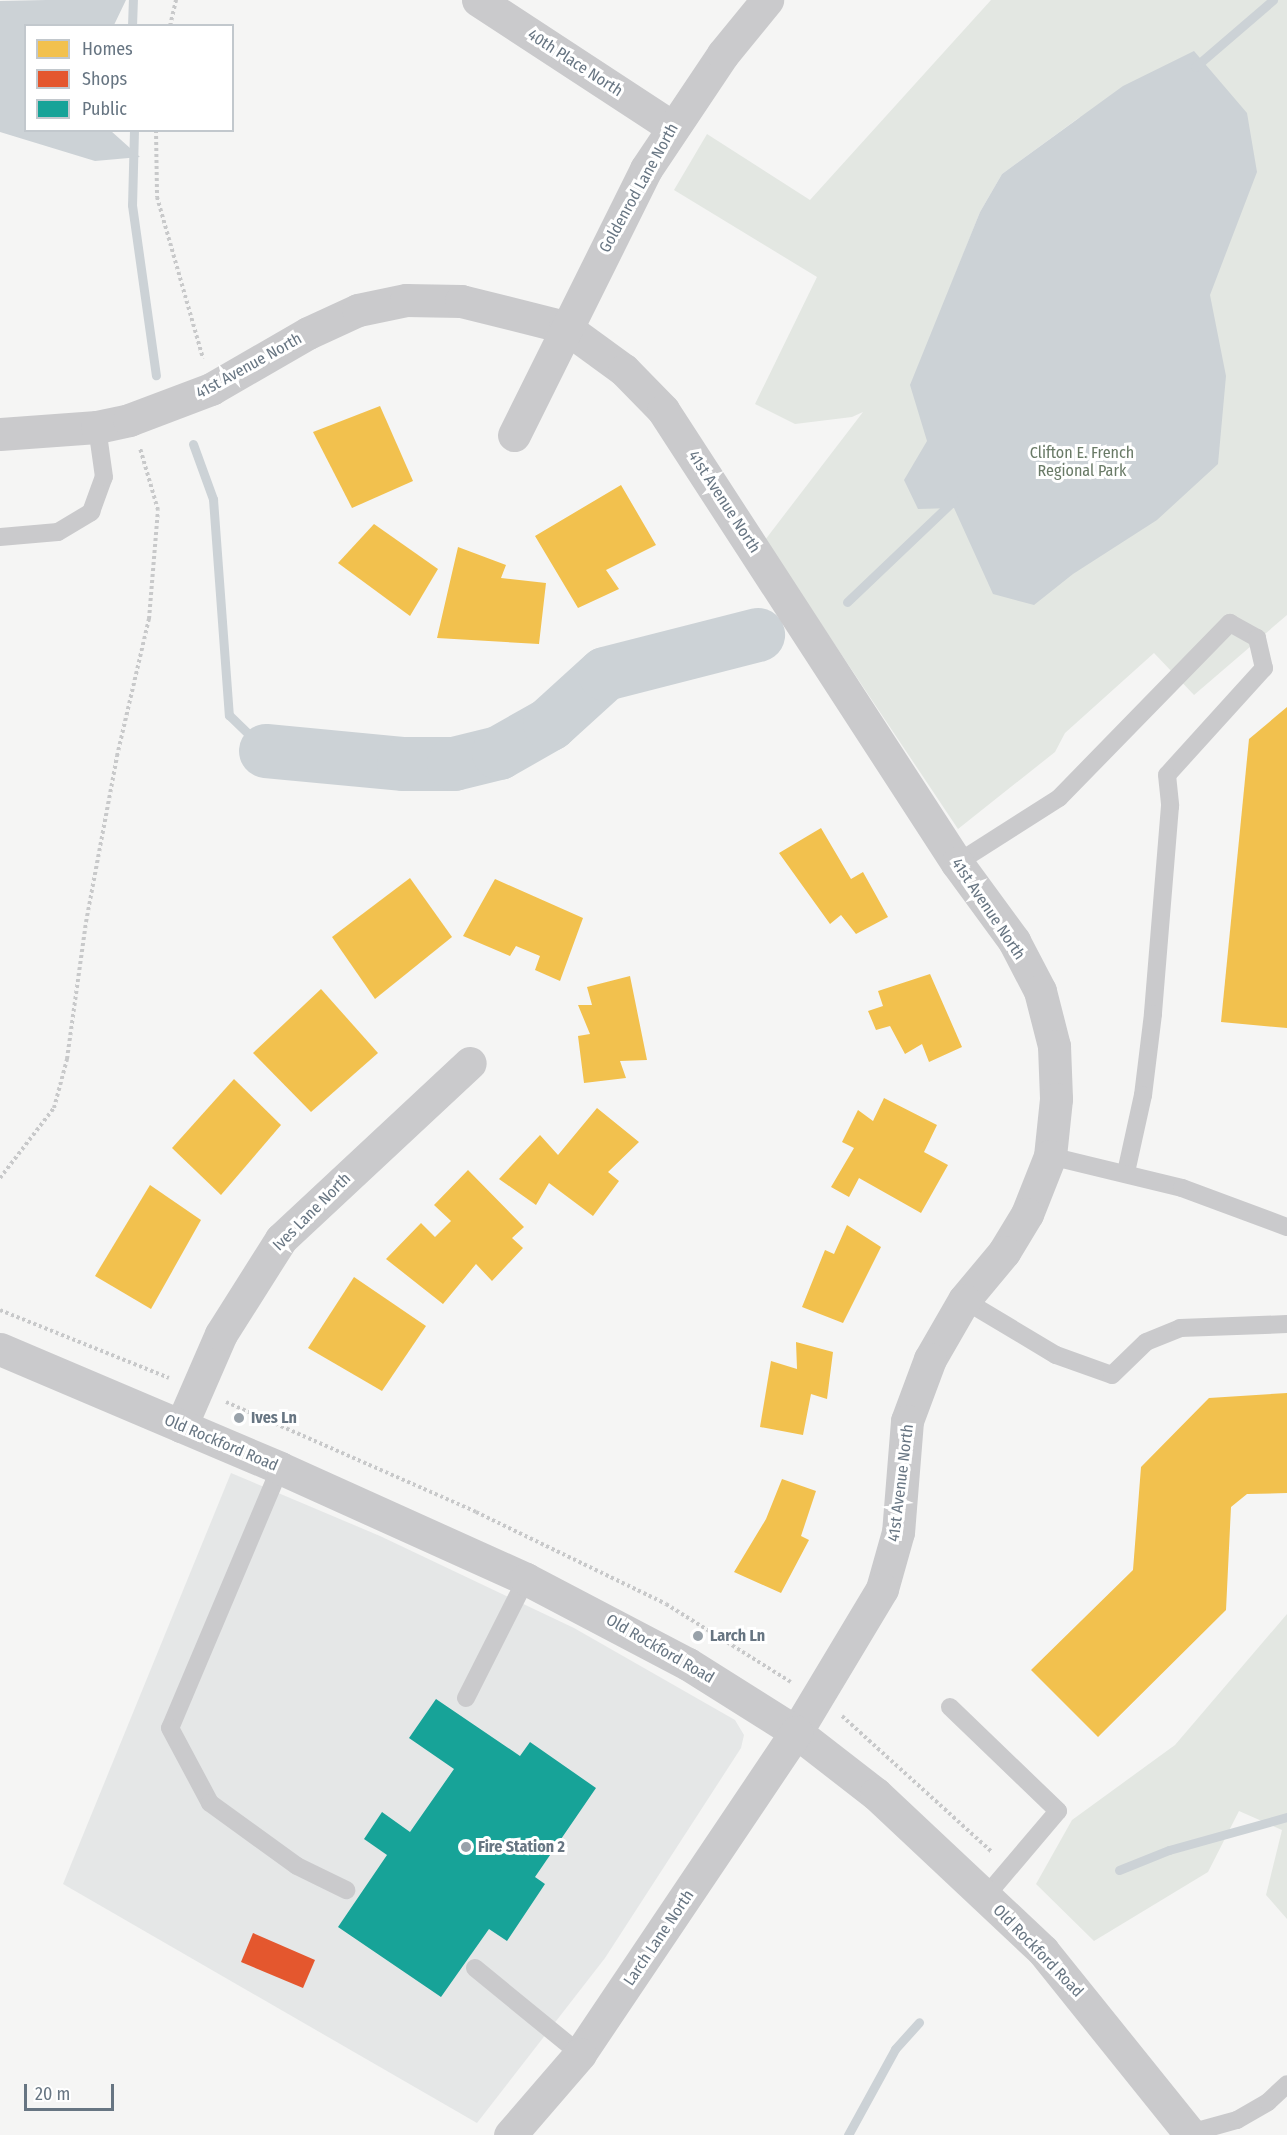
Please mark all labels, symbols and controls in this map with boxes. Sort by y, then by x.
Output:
legend [24,24,234,132]
street label: 40th Place North [524,25,626,101]
text: Homes [82,38,133,60]
text: Shops [82,68,127,90]
text: Public [82,98,127,120]
street label: Goldenrod Lane North [595,120,683,256]
street label: 41st Avenue North [193,329,305,403]
park label: Clifton E. French Regional Park [1030,443,1134,481]
street label: 41st Avenue North [684,447,764,557]
street label: 41st Avenue North [947,855,1029,963]
street label: Ives Lane North [269,1169,355,1255]
place label: Ives Ln [251,1408,297,1428]
street label: Old Rockford Road [161,1410,281,1476]
marker: Ives Ln [232,1411,246,1425]
street label: 41st Avenue North [884,1423,918,1543]
street label: Old Rockford Road [603,1610,717,1688]
place label: Larch Ln [710,1626,765,1646]
marker: Larch Ln [691,1629,705,1643]
place label: Fire Station 2 [478,1837,565,1857]
marker: Fire Station 2 [459,1840,473,1854]
street label: Larch Lane North [620,1887,698,1989]
street label: Old Rockford Road [989,1901,1087,2001]
scale bar [27,2072,117,2110]
text: 20 m [35,2083,70,2105]

